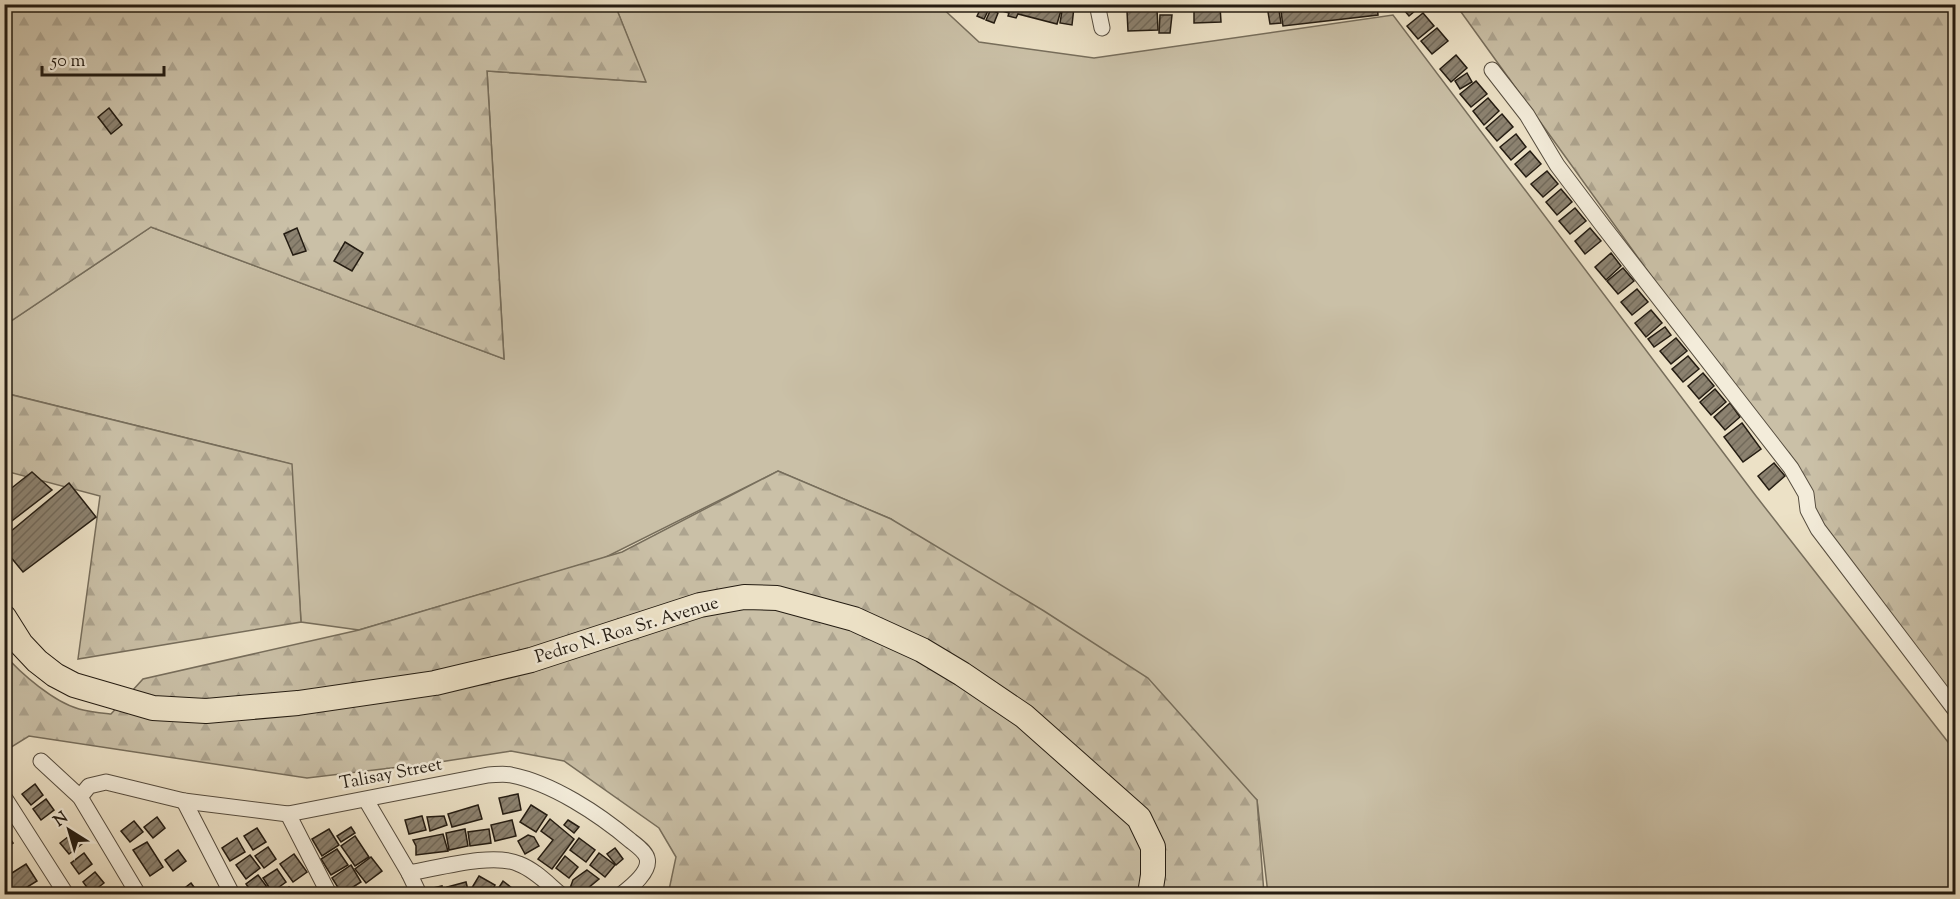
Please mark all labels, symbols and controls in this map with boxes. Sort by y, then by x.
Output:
scale bar [42,39,164,77]
text: 50 m [50,49,86,75]
street label: Pedro N. Roa Sr. Avenue [532,591,722,671]
street label: Talisay Street [338,752,444,798]
north arrow [39,800,99,860]
text: N [49,807,74,833]

